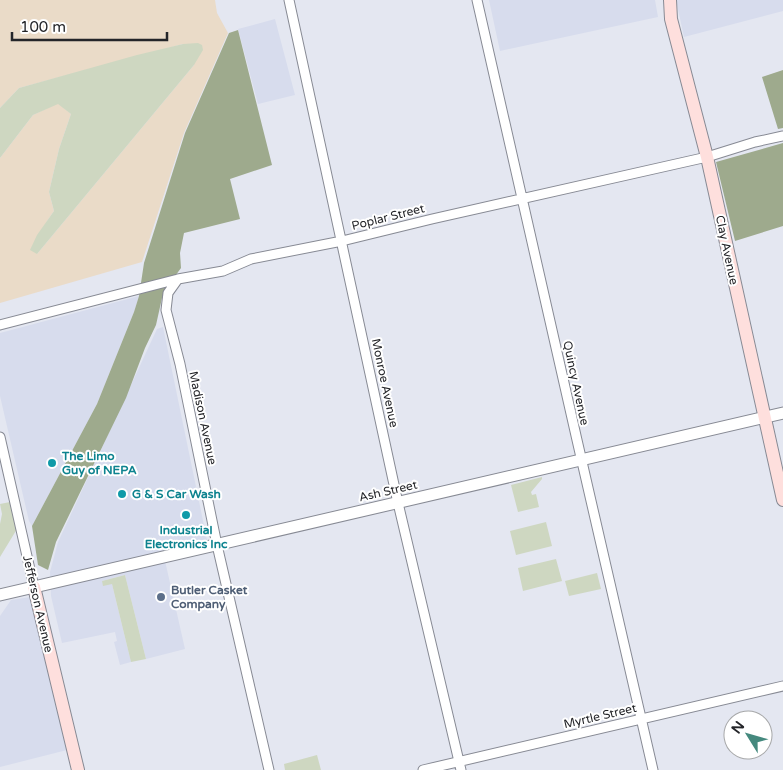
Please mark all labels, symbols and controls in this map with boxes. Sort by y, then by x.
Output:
scale bar [12,10,168,42]
text: 100 m [20,18,66,36]
street label: Poplar Street [350,201,426,233]
street label: Clay Avenue [713,214,741,286]
street label: Monroe Avenue [369,337,401,429]
street label: Quincy Avenue [560,339,592,427]
street label: Madison Avenue [186,370,220,466]
place label: The Limo Guy of NEPA [61,449,137,478]
marker: The Limo Guy of NEPA [46,457,58,469]
street label: Ash Street [357,477,419,505]
place label: G & S Car Wash [132,487,221,501]
marker: G & S Car Wash [116,488,128,500]
marker: Industrial Electronics Inc [180,509,192,521]
place label: Industrial Electronics Inc [145,523,228,551]
street label: Jefferson Avenue [20,554,56,654]
place label: Butler Casket Company [171,583,248,612]
marker: Butler Casket Company [155,591,167,603]
street label: Myrtle Street [562,701,638,731]
north arrow [723,710,773,760]
text: N [728,718,748,737]

